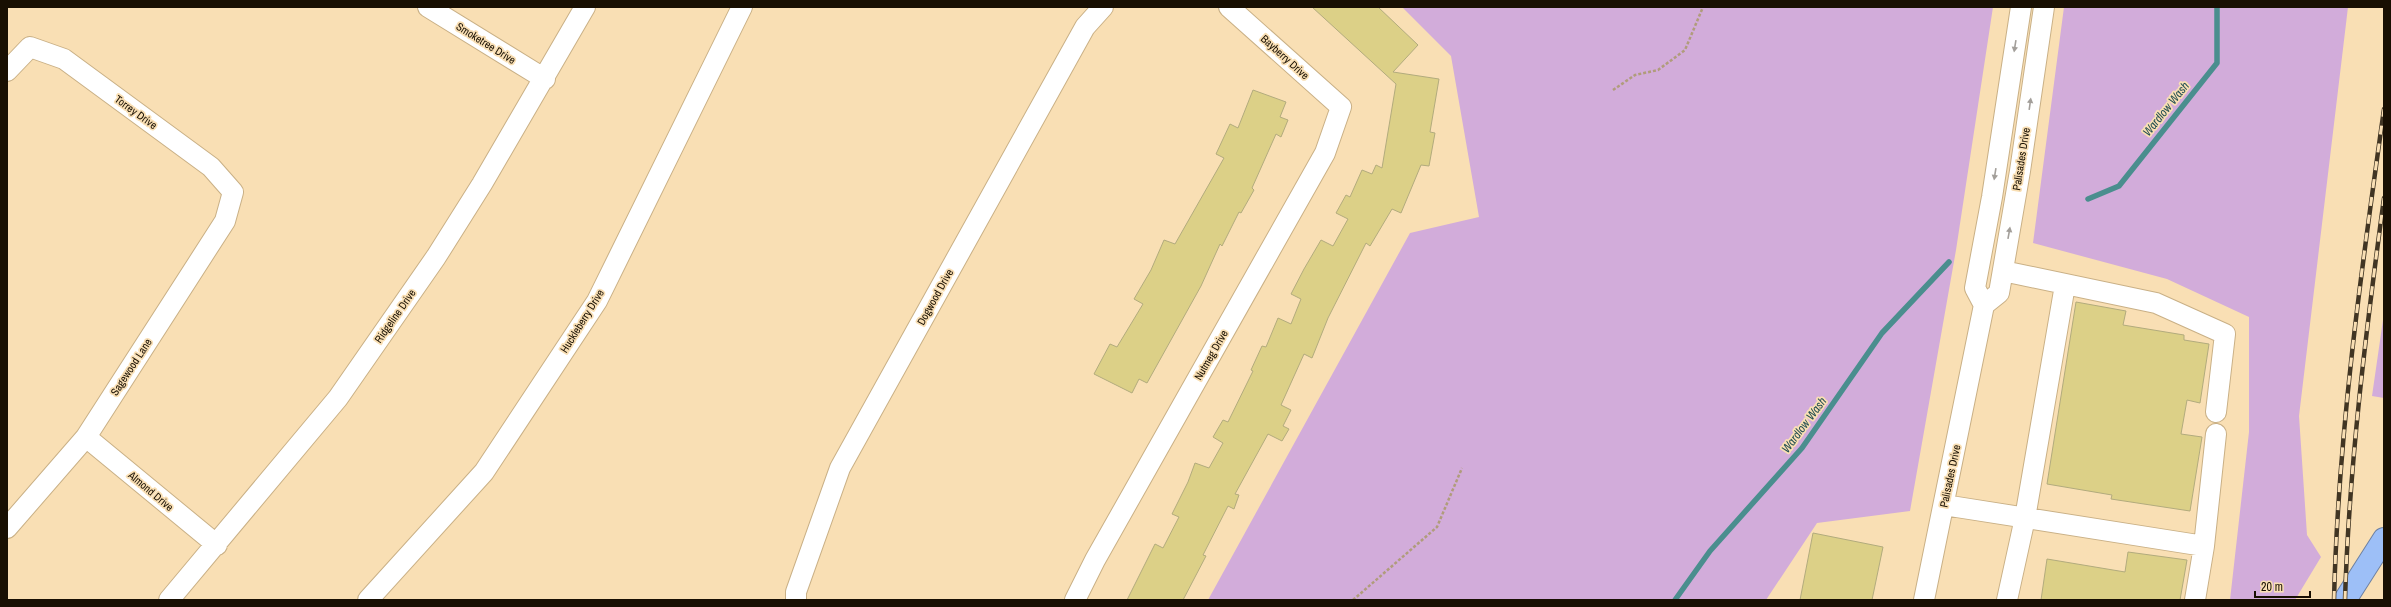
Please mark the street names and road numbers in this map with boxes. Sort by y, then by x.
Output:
street label: Smoketree Drive [454,19,518,67]
street label: Bayberry Drive [1258,32,1312,82]
street label: Torrey Drive [112,92,160,132]
street label: Palisades Drive [2009,126,2033,192]
street label: Dogwood Drive [914,266,956,328]
street label: Ridgeline Drive [371,286,419,346]
street label: Huckleberry Drive [557,287,607,355]
street label: Nutmeg Drive [1191,327,1231,383]
street label: Sagewood Lane [107,336,155,398]
street label: Palisades Drive [1937,443,1963,509]
street label: Almond Drive [125,467,176,514]

